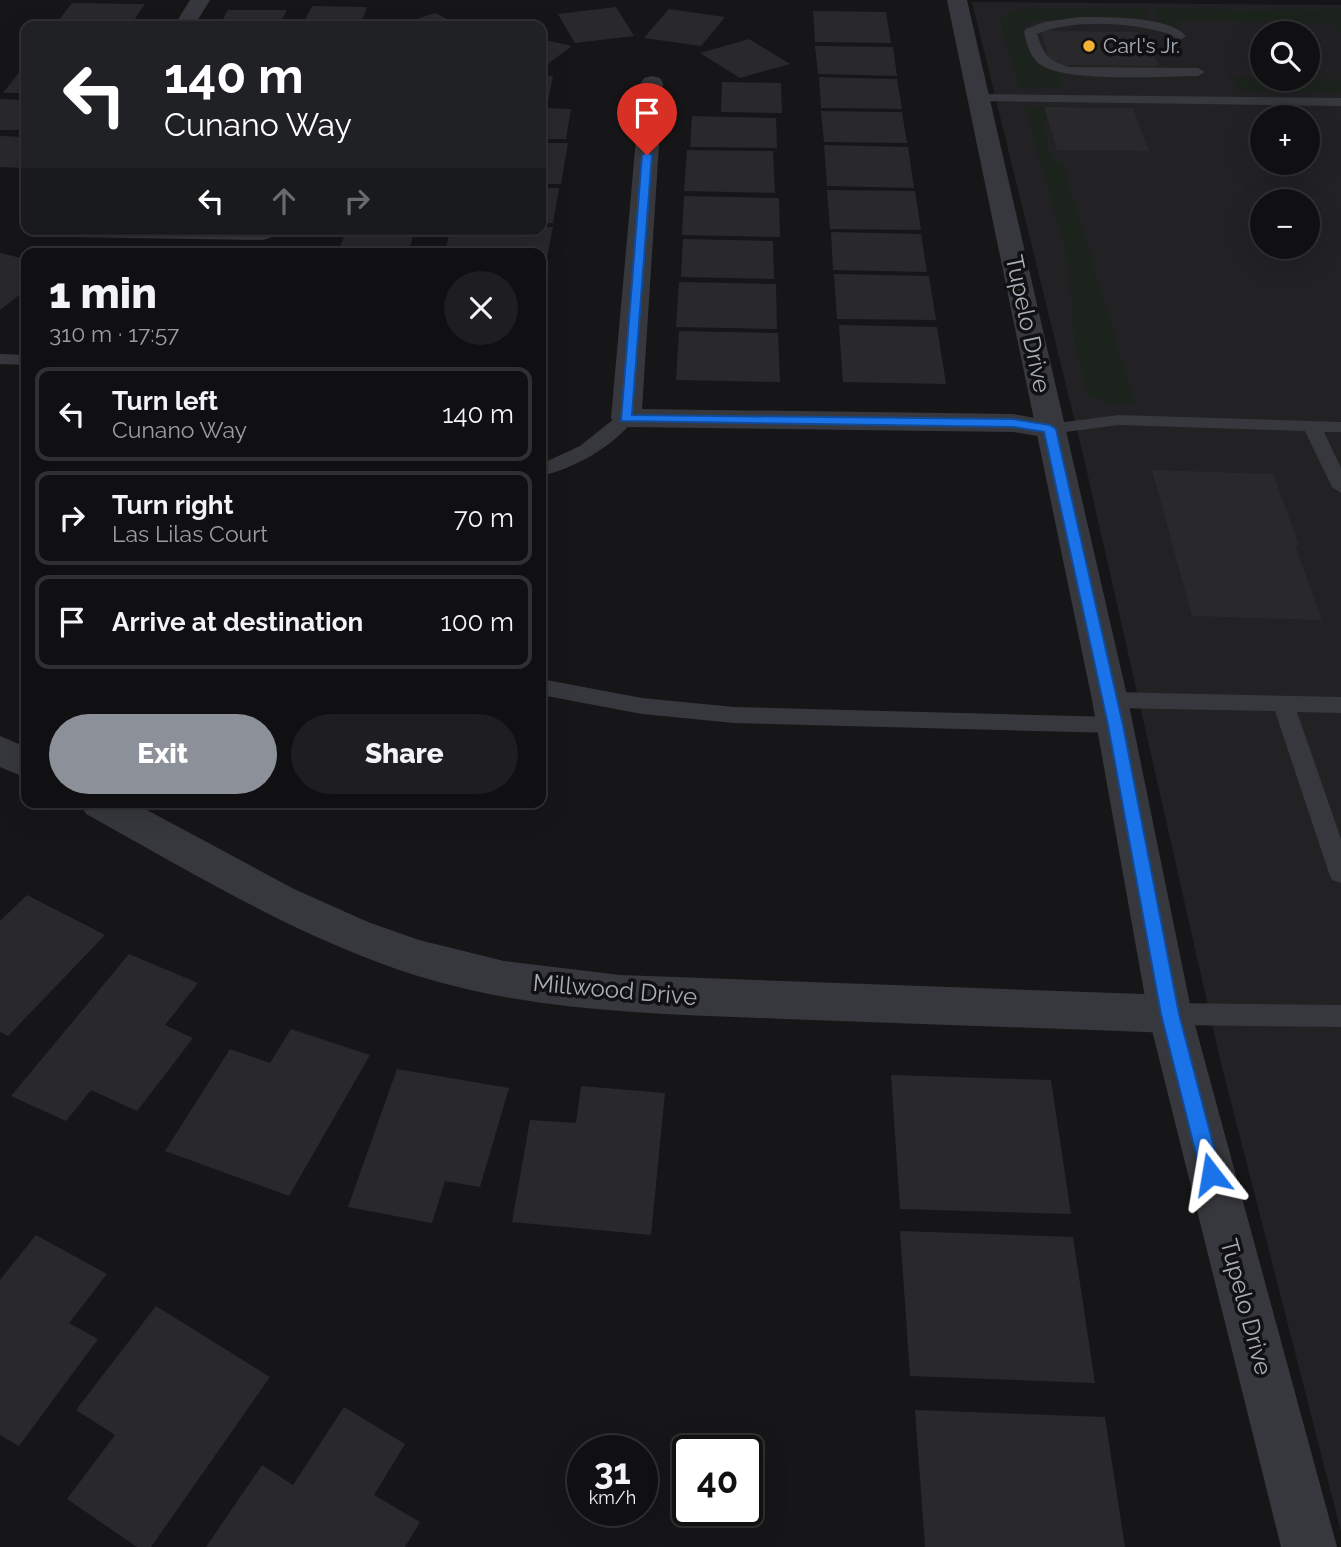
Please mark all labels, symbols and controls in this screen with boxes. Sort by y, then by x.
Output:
map controls [1250,21,1320,259]
button: search [1250,21,1320,91]
place label: Carl's Jr. [1103,33,1180,58]
marker: Carl's Jr. [1081,38,1097,54]
text: 140 m [164,47,304,104]
icon: left [49,49,140,140]
pin [617,83,677,155]
icon: arrive [628,94,666,132]
button: + [1250,105,1320,175]
text: Cunano Way [164,106,352,143]
icon: left [192,182,230,220]
icon: ahead [265,182,303,220]
icon: right [338,182,376,220]
button: − [1250,189,1320,259]
street label: Tupelo Drive [1000,252,1057,395]
text: 1 min [49,269,157,318]
button: close [444,271,518,345]
text: 310 m · 17:57 [49,320,179,347]
text: Turn left [112,386,218,416]
icon: left [53,395,91,433]
text: 140 m [442,399,514,429]
text: Cunano Way [112,416,247,443]
text: Turn right [112,490,233,520]
icon: right [53,499,91,537]
text: 70 m [454,503,514,533]
text: Las Lilas Court [112,520,268,547]
icon: arrive [53,603,91,641]
text: Arrive at destination [112,607,363,637]
text: 100 m [441,607,514,637]
button: Exit [49,714,277,794]
button: Share [291,714,518,794]
street label: Millwood Drive [532,968,698,1011]
position arrow [1174,1137,1248,1211]
street label: Tupelo Drive [1214,1236,1279,1378]
speed limit sign: 40 [672,1435,763,1526]
text: 31 [594,1451,631,1492]
text: km/h [589,1487,636,1508]

